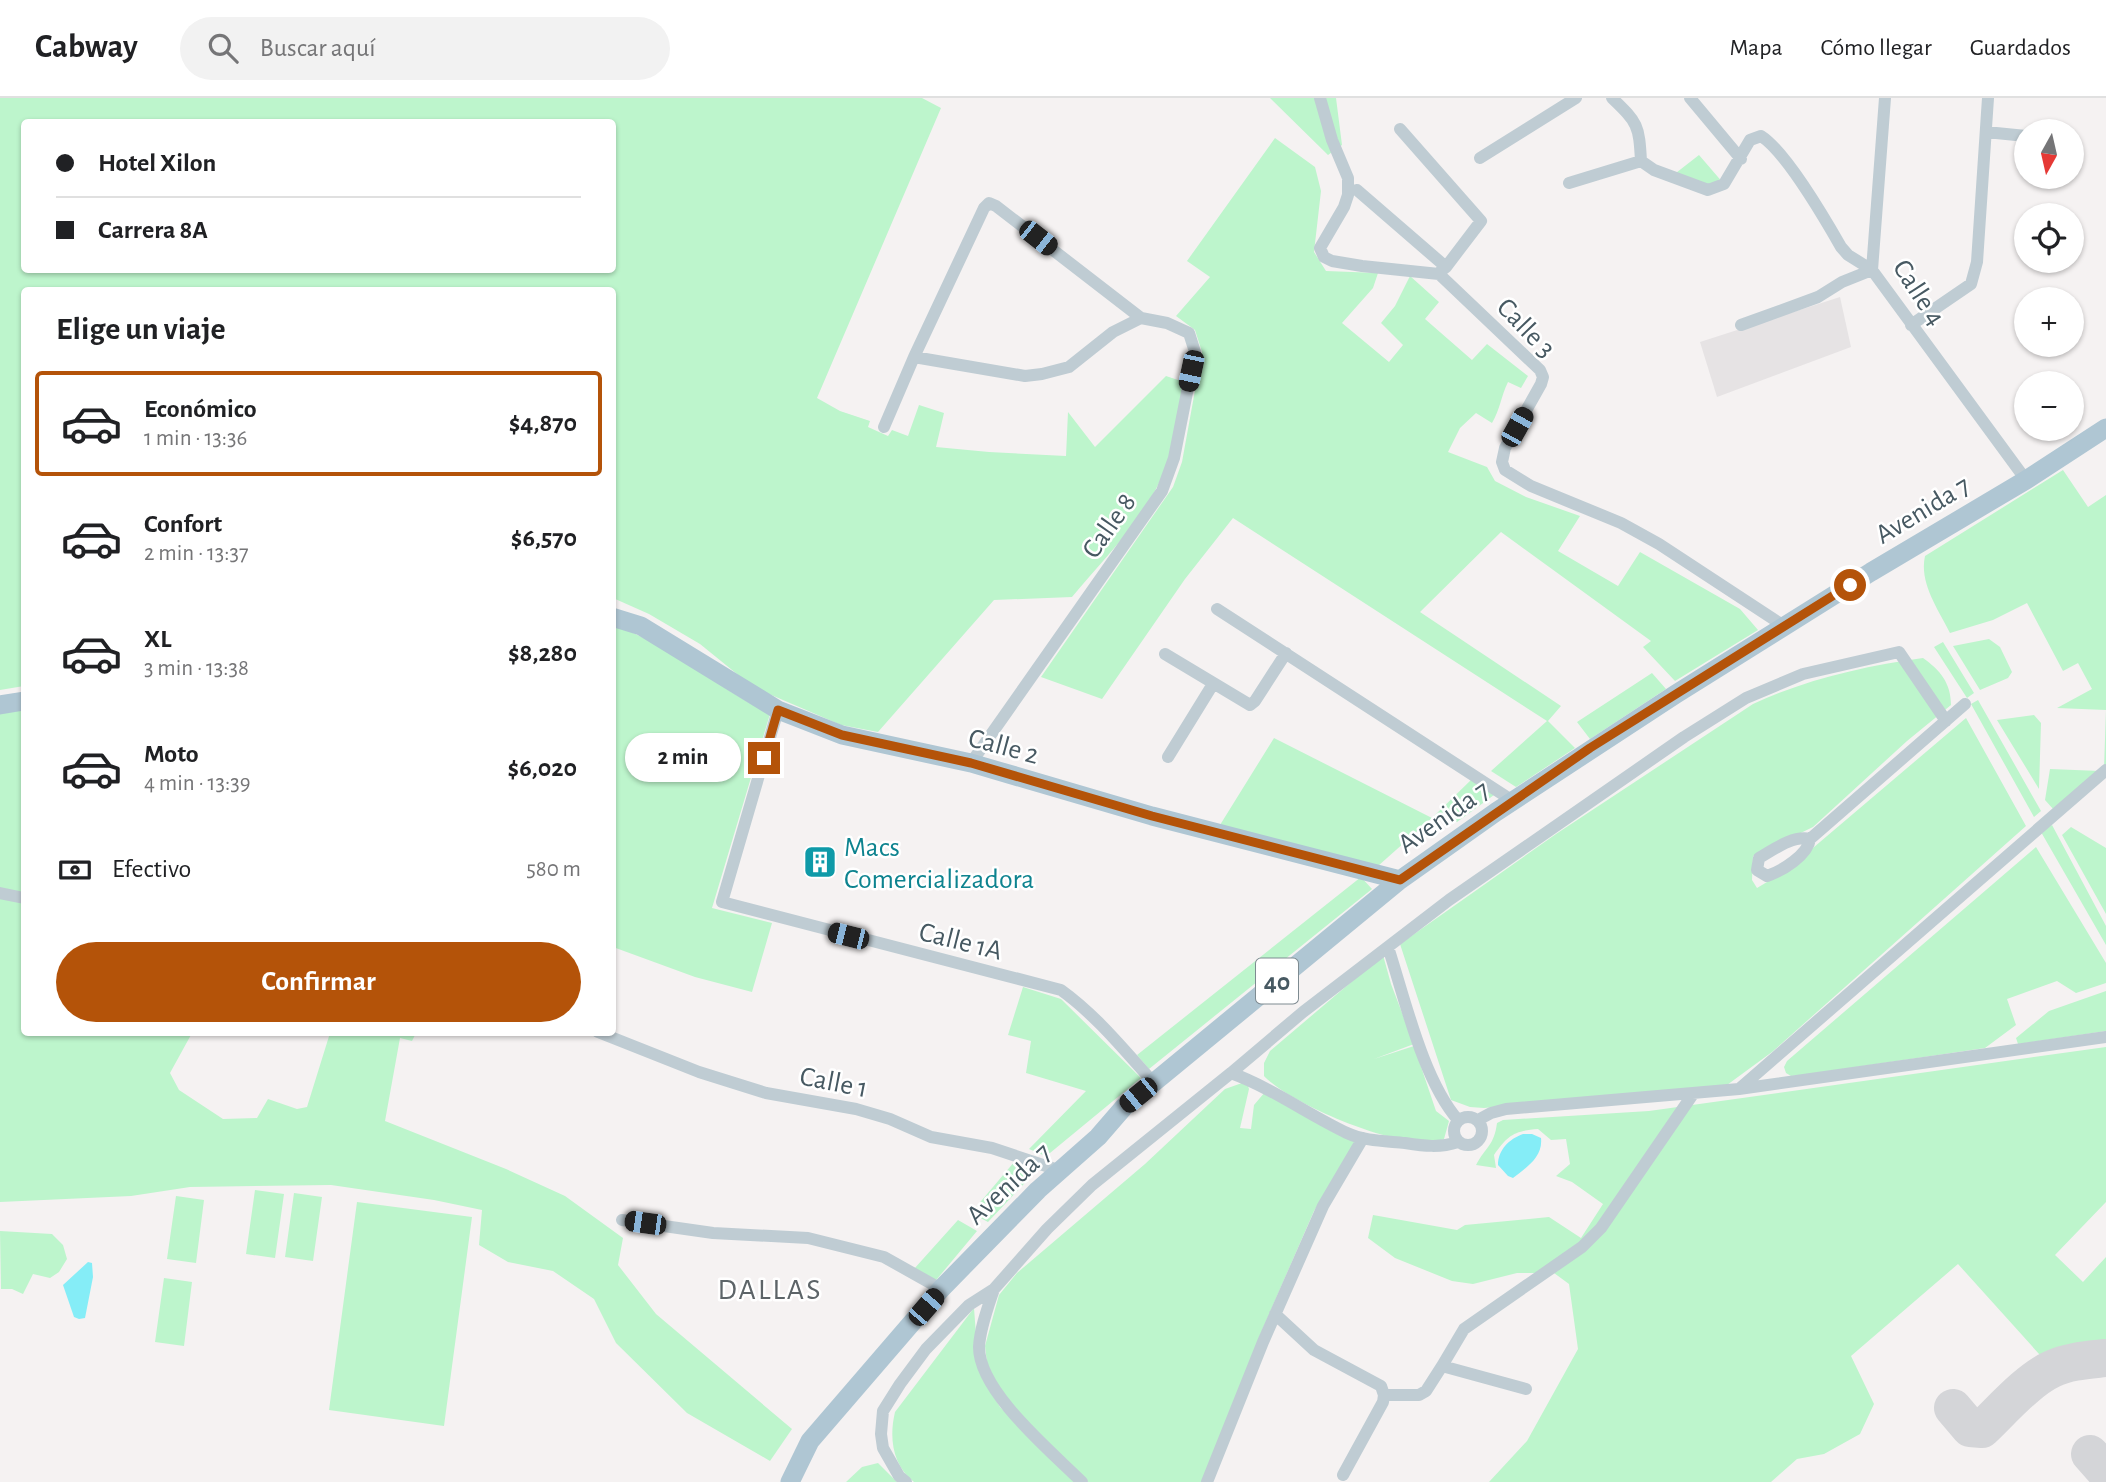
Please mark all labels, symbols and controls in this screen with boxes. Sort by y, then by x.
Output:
search box [180,17,670,80]
icon: search [204,29,242,67]
text: Cabway [35,31,138,64]
text: Buscar aquí [260,35,376,61]
text: Mapa [1729,36,1783,60]
text: Cómo llegar [1821,36,1932,60]
text: Guardados [1970,36,2071,60]
north arrow [2014,119,2084,189]
map controls [2014,119,2084,441]
text: Hotel Xilon [98,150,216,176]
button: locate [2014,203,2084,273]
text: Carrera 8A [98,217,208,243]
car [1015,217,1062,259]
street label: Calle 4 [1887,255,1950,331]
button: + [2014,287,2084,357]
street label: Calle 3 [1491,293,1560,363]
text: Elige un viaje [56,313,226,345]
car [1177,348,1206,394]
button: − [2014,371,2084,441]
icon: car [60,392,123,455]
text: Económico [144,396,257,422]
car [1498,404,1537,450]
text: $4,870 [509,410,577,436]
text: 1 min · 13:36 [144,427,247,450]
street label: Avenida 7 [1871,472,1975,550]
street label: Calle 8 [1077,489,1142,564]
icon: car [60,507,123,570]
text: Confort [144,511,222,537]
text: $6,570 [511,525,577,551]
text: 2 min · 13:37 [144,542,249,565]
route start [1834,569,1866,601]
icon: car [60,622,123,685]
text: XL [144,626,171,652]
text: $8,280 [508,640,577,666]
text: 3 min · 13:38 [144,657,249,680]
street label: Calle 2 [965,724,1042,770]
callout: 2 min [624,734,740,782]
icon: car [60,737,123,800]
text: Moto [144,741,199,767]
route end [748,742,780,774]
text: 2 min [657,746,709,769]
text: $6,020 [507,755,577,781]
text: 4 min · 13:39 [144,772,251,795]
street label: Avenida 7 [1393,776,1495,859]
place label: Macs Comercializadora [844,834,1034,894]
building icon: Macs Comercializadora [801,843,839,881]
icon: cash [56,851,94,889]
text: Efectivo [112,856,191,882]
text: 580 m [526,858,581,881]
street label: Calle 1A [916,918,1005,966]
car [826,921,871,951]
button: Confirmar [56,942,581,1022]
road number: 40 [1256,958,1298,1004]
street label: Calle 1 [797,1063,870,1103]
car [1116,1074,1161,1116]
street label: Avenida 7 [961,1138,1057,1231]
car [623,1210,668,1236]
district label: DALLAS [718,1275,822,1305]
car [905,1284,948,1330]

